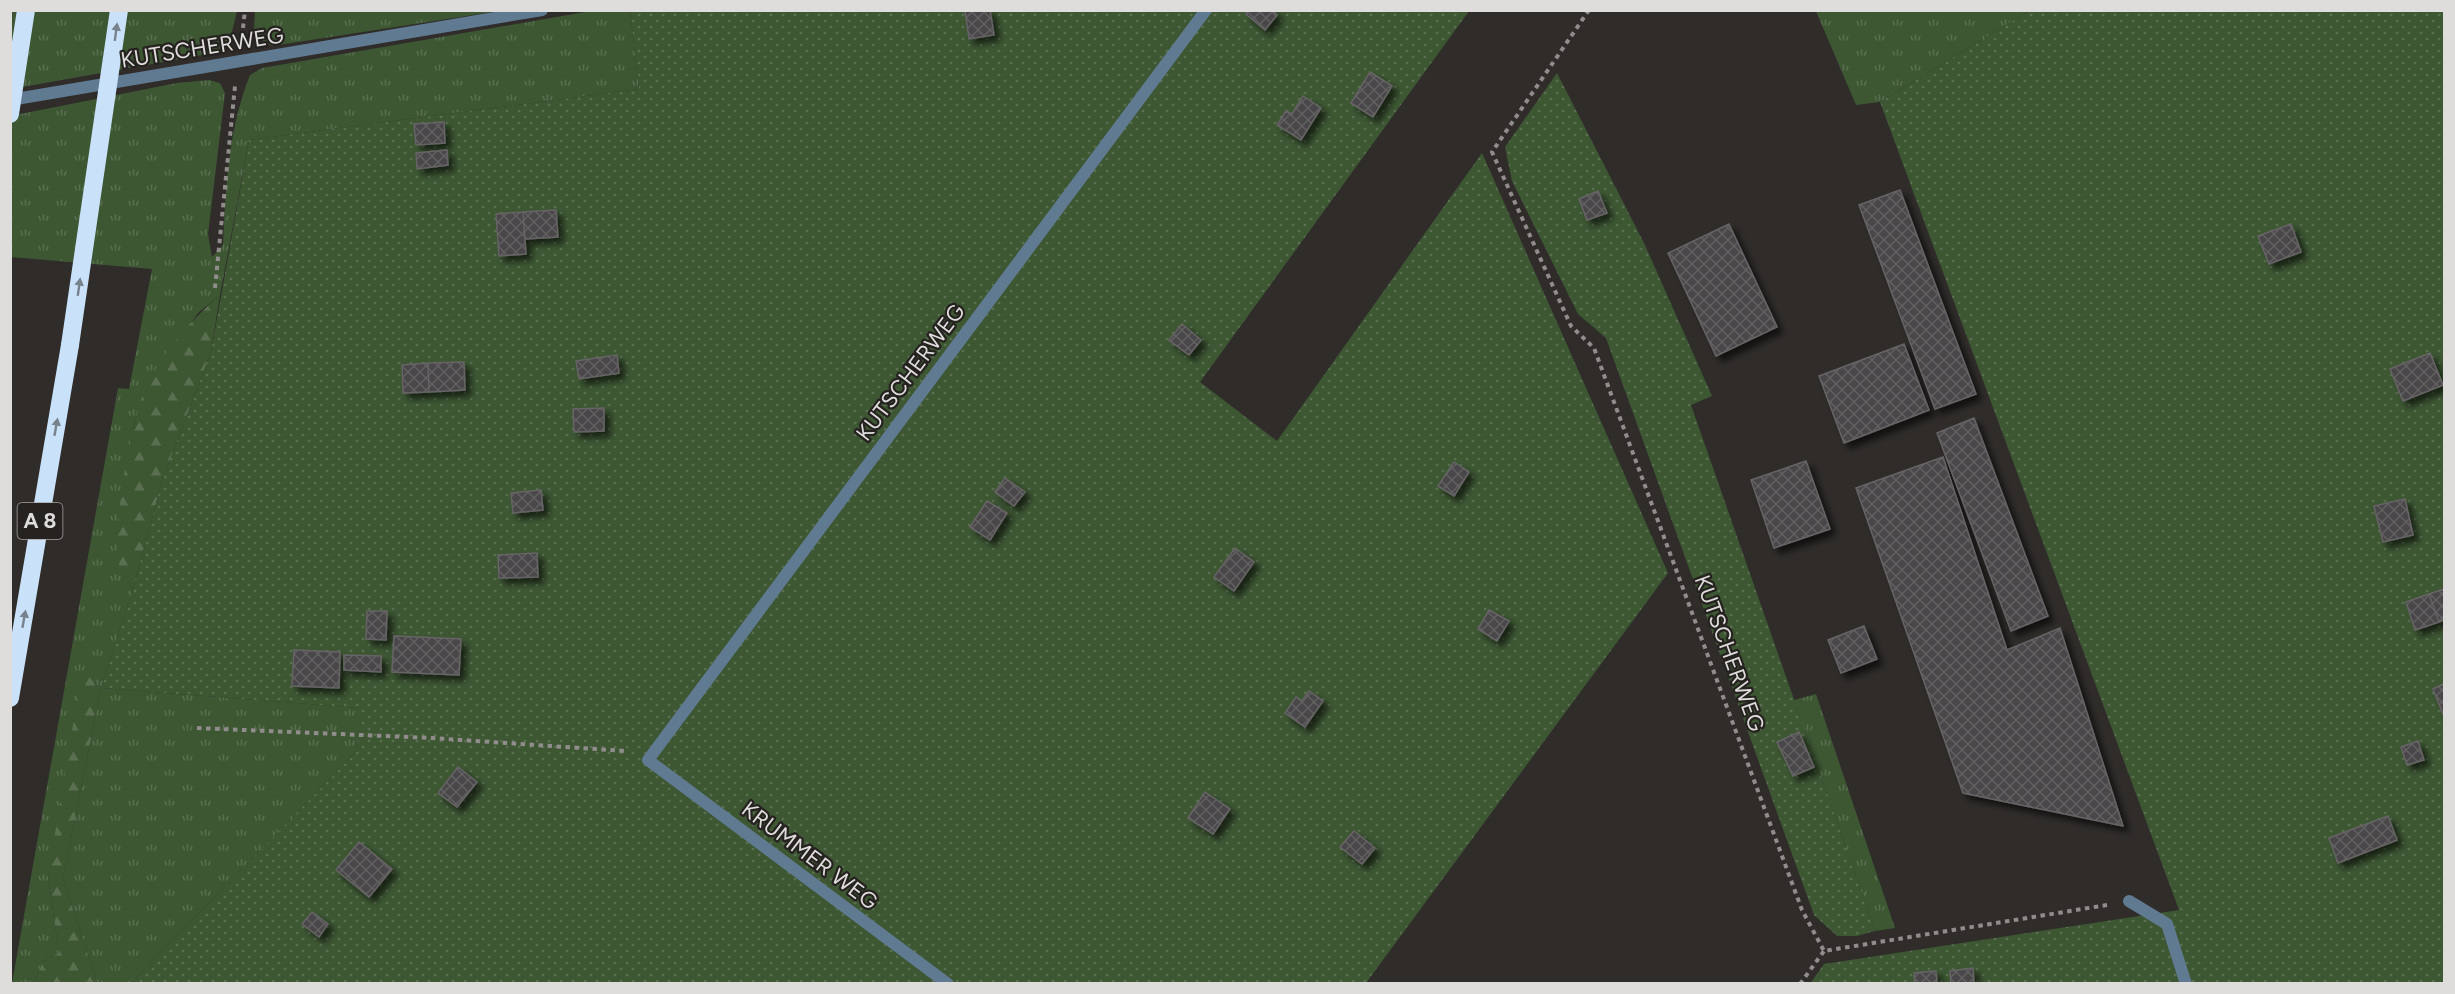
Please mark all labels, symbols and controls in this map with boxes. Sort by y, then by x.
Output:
street label: KUTSCHERWEG [119,21,285,74]
one-way arrow [111,22,120,41]
one-way arrow [74,278,83,297]
street label: KUTSCHERWEG [850,298,971,446]
one-way arrow [52,417,61,436]
road number: A 8 [18,503,63,539]
street label: KUTSCHERWEG [1689,571,1770,735]
one-way arrow [19,610,28,629]
street label: KRUMMER WEG [736,796,883,915]

